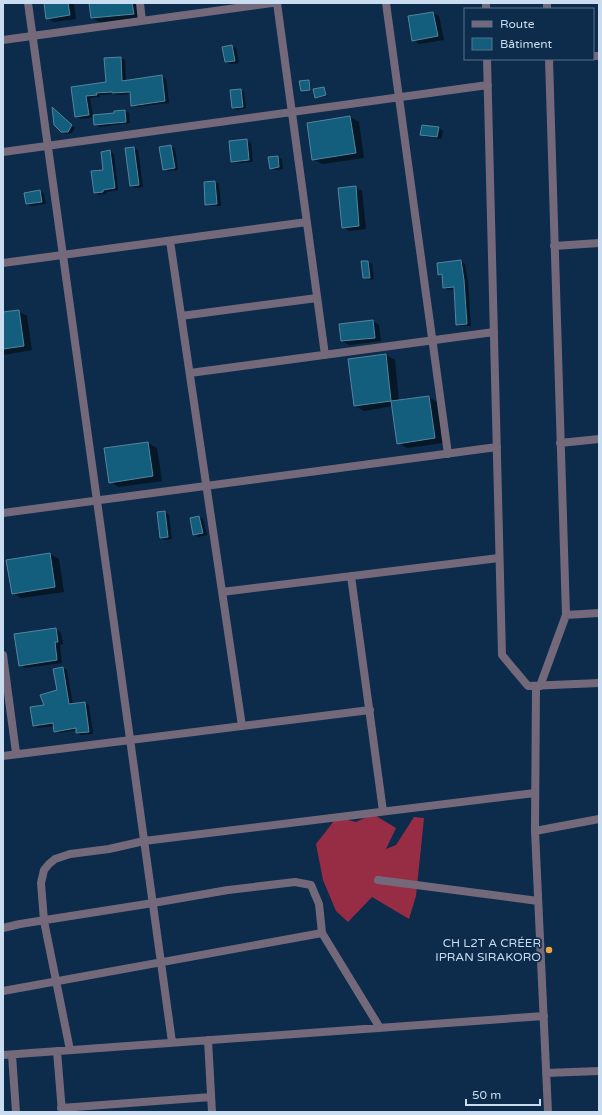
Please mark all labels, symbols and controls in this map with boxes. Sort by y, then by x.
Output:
legend [464,8,594,60]
text: Route [500,17,535,31]
text: Bâtiment [500,37,552,51]
place label: CH L2T A CRÉER IPRAN SIRAKORO [435,936,541,964]
marker: CH L2T A CRÉER IPRAN SIRAKORO [544,945,554,955]
scale bar [466,1081,540,1107]
text: 50 m [472,1088,501,1102]

